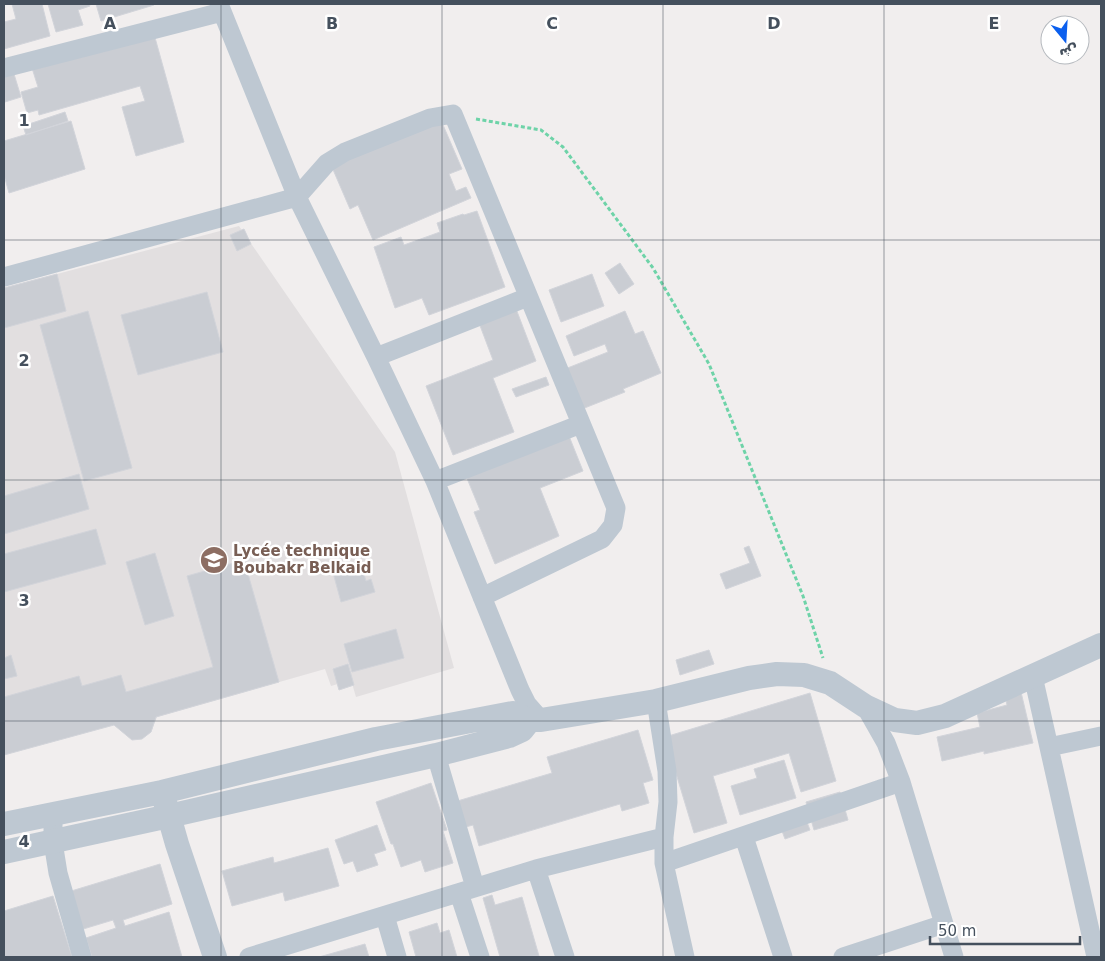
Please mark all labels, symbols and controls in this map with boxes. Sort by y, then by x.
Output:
text: A [104,14,117,33]
text: B [326,14,338,33]
text: C [546,14,558,33]
text: D [767,14,781,33]
text: E [989,14,999,33]
north arrow [1040,15,1090,65]
text: ش [1057,42,1081,63]
text: 1 [18,111,30,130]
text: 2 [18,351,30,370]
place label: Lycée technique Boubakr Belkaid [233,542,372,577]
school or university icon: Lycée technique Boubakr Belkaid [199,545,229,575]
text: 3 [18,591,30,610]
text: 4 [18,832,30,851]
scale bar [930,914,1080,946]
text: 50 m [938,922,976,940]

